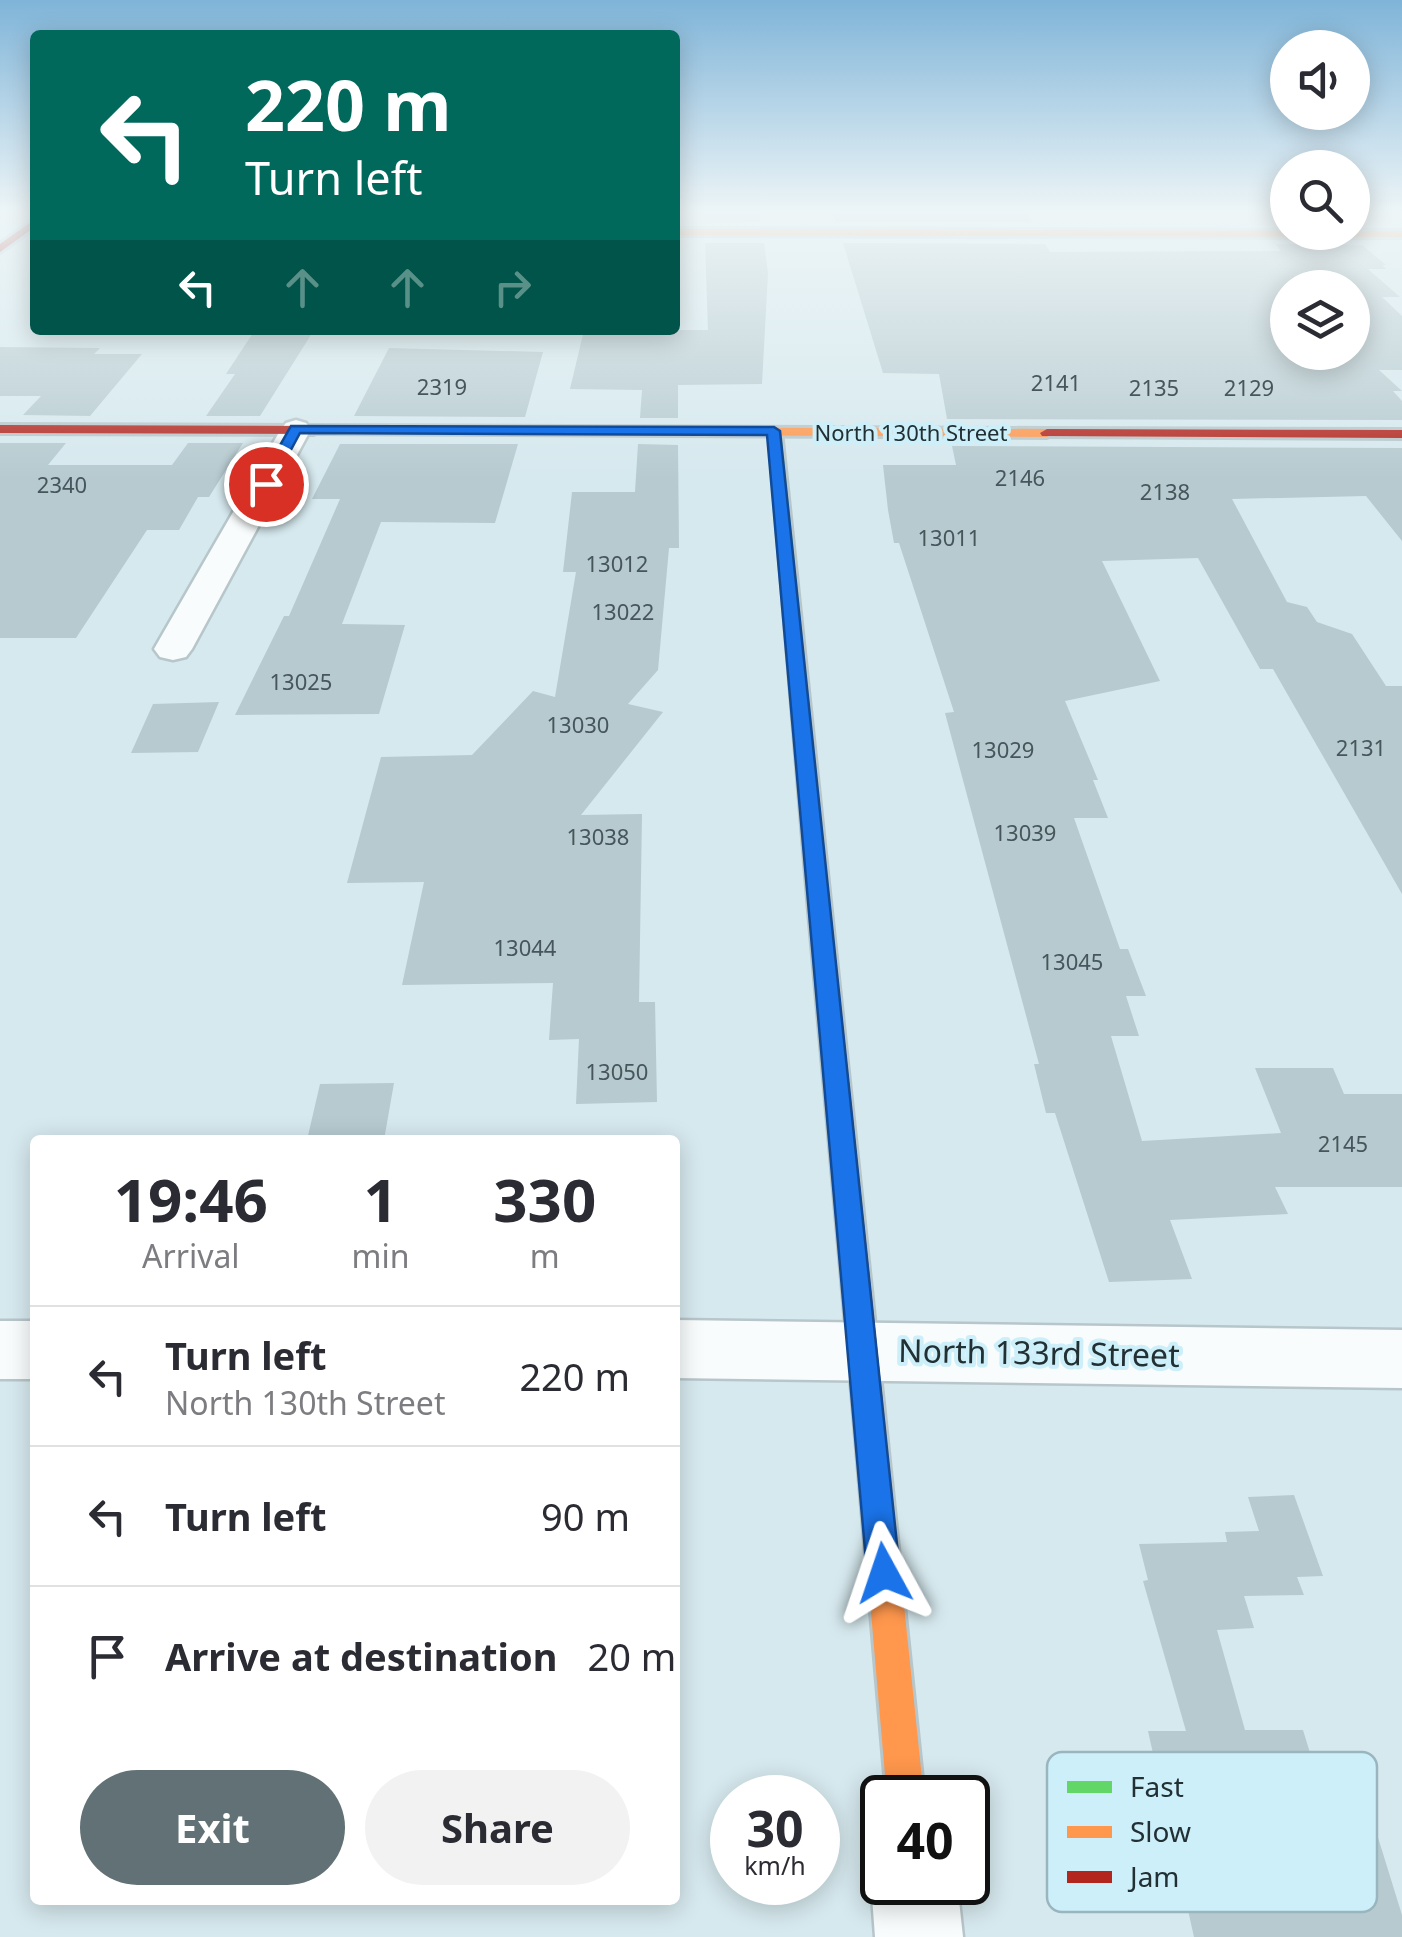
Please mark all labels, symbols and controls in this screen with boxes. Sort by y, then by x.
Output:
map controls [1270,30,1370,370]
button: sound [1270,30,1370,130]
text: 220 m [245,56,452,152]
icon: left [80,70,210,200]
text: Turn left [245,147,422,208]
button: search [1270,150,1370,250]
icon: left [170,260,225,315]
icon: ahead [275,260,330,315]
icon: ahead [380,260,435,315]
icon: right [485,260,540,315]
button: layers [1270,270,1370,370]
house number: 2141 [1031,367,1081,397]
house number: 2319 [417,371,467,401]
house number: 2135 [1129,372,1179,402]
house number: 2129 [1224,372,1274,402]
street label: North 130th Street [815,417,1007,447]
pin [224,442,309,527]
icon: arrive [239,457,294,512]
house number: 2146 [995,462,1045,492]
house number: 2340 [37,469,87,499]
house number: 2138 [1140,476,1190,506]
house number: 13011 [918,522,980,552]
house number: 13012 [586,548,648,578]
house number: 13022 [592,596,654,626]
house number: 13025 [270,666,332,696]
house number: 13030 [547,709,609,739]
house number: 2131 [1336,732,1386,762]
house number: 13029 [972,734,1034,764]
house number: 13039 [994,817,1056,847]
house number: 13038 [567,821,629,851]
house number: 13044 [494,932,557,962]
house number: 13045 [1041,946,1103,976]
house number: 13050 [586,1056,648,1086]
house number: 2145 [1318,1128,1368,1158]
text: 19:46 [114,1158,268,1240]
text: 1 [363,1158,398,1240]
text: 330 [493,1158,596,1240]
text: Arrival [142,1234,240,1277]
text: min [352,1234,410,1277]
text: m [530,1234,560,1277]
street label: North 133rd Street [898,1328,1180,1376]
text: Turn left [165,1329,327,1381]
icon: left [80,1349,135,1404]
text: 220 m [519,1350,630,1402]
text: North 130th Street [165,1381,445,1424]
icon: left [80,1489,135,1544]
text: Turn left [165,1490,327,1542]
text: 90 m [541,1490,630,1542]
position arrow [832,1521,936,1625]
icon: arrive [80,1629,135,1684]
text: Arrive at destination [165,1630,557,1682]
text: 20 m [587,1630,676,1682]
legend [1047,1752,1377,1912]
text: Fast [1130,1767,1184,1805]
button: Exit [80,1770,345,1885]
button: Share [365,1770,630,1885]
speed limit sign: 40 [860,1775,990,1905]
text: 30 [746,1794,804,1862]
text: Slow [1130,1812,1191,1850]
text: km/h [744,1848,806,1882]
text: Jam [1127,1857,1180,1895]

